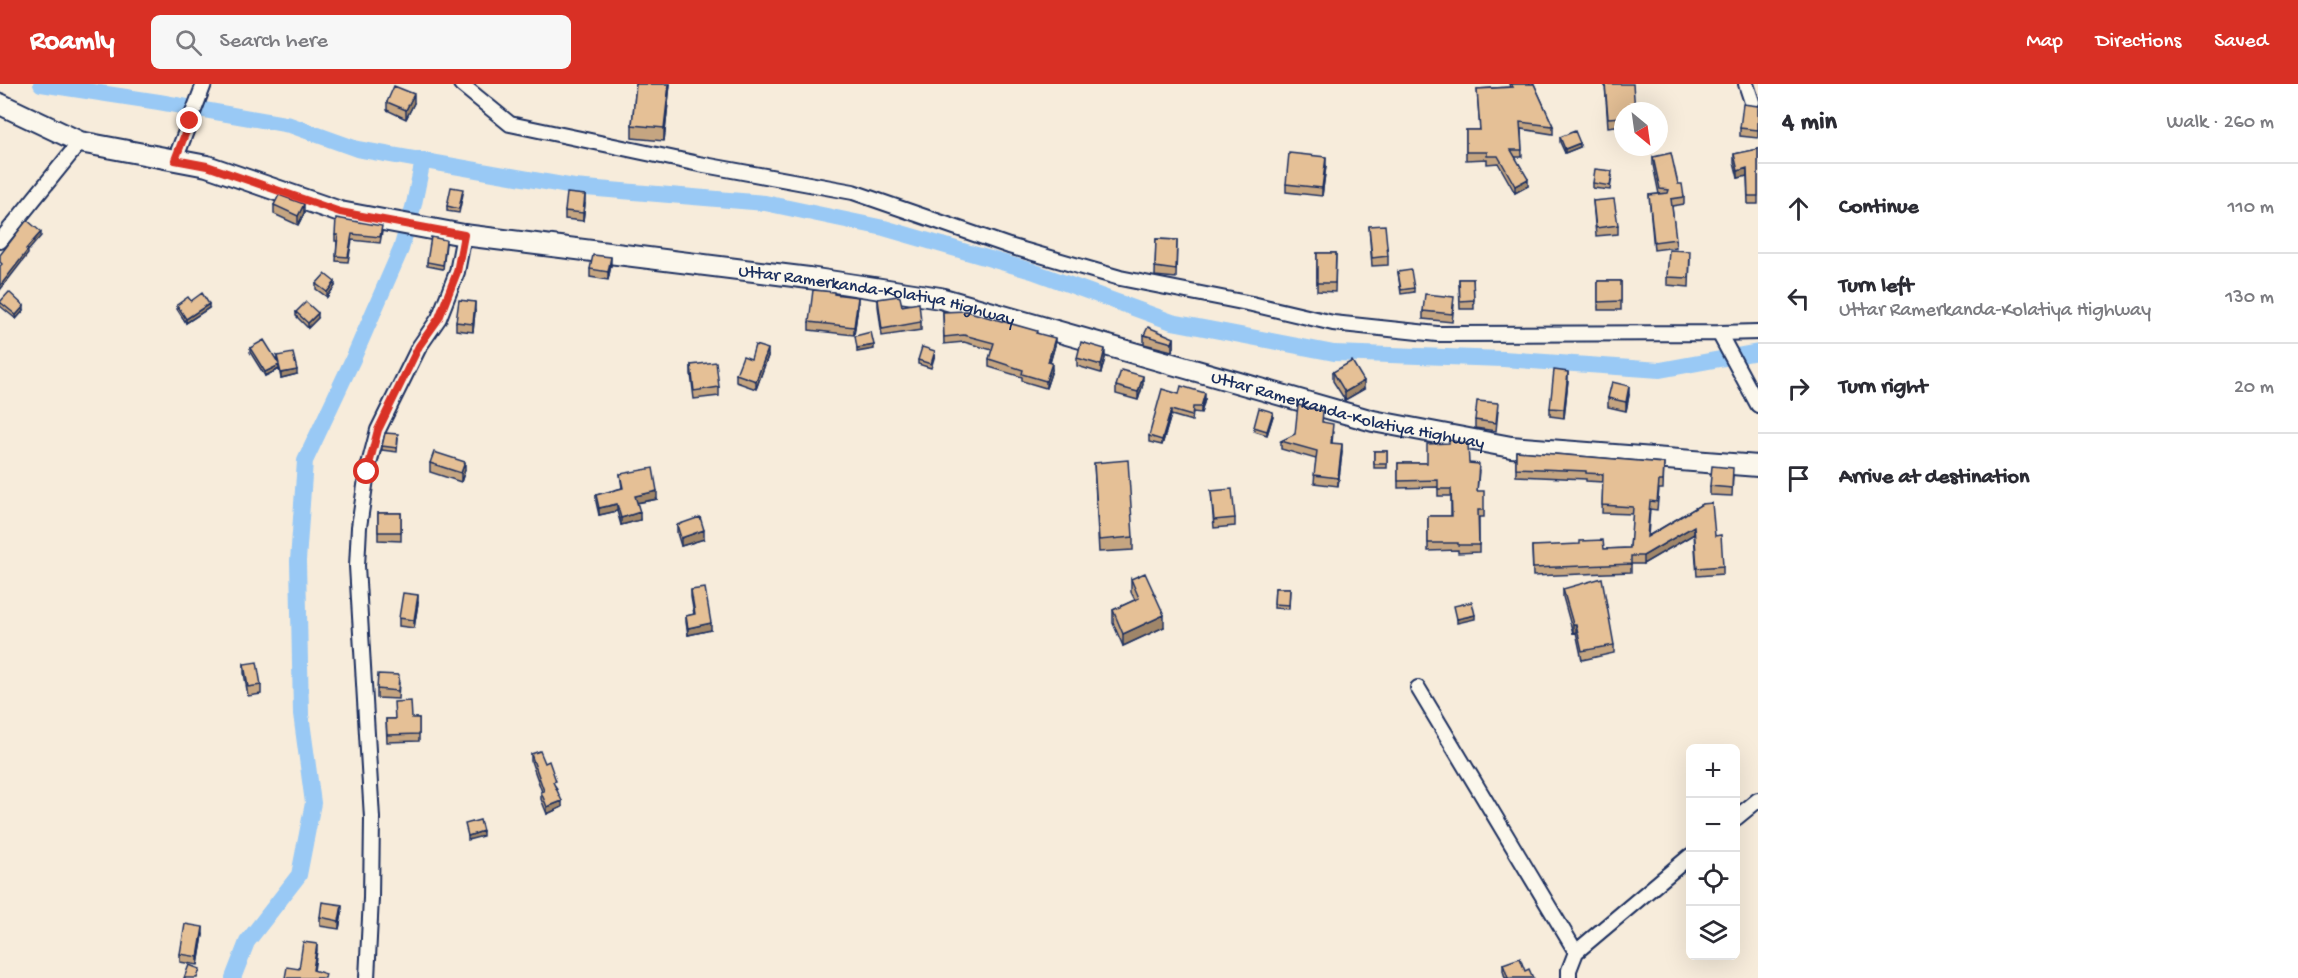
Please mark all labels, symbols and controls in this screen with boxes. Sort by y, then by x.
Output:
search box [151,15,571,69]
text: Roamly [30,26,115,59]
icon: search [172,26,205,59]
text: Search here [220,29,328,55]
text: Map [2026,30,2063,55]
text: Directions [2096,30,2181,55]
text: Saved [2214,30,2268,55]
north arrow [1614,102,1668,156]
route end [176,107,202,133]
text: 4 min [1782,108,1837,139]
text: Walk · 260 m [2167,112,2274,135]
icon: ahead [1782,192,1815,225]
text: Continue [1839,195,1919,221]
text: 110 m [2228,197,2274,220]
street label: Uttar Ramerkanda-Kolatiya Highway [737,261,1017,332]
text: Turn left [1839,274,1913,300]
icon: left [1782,282,1815,315]
text: 130 m [2225,287,2274,310]
text: Uttar Ramerkanda-Kolatiya Highway [1839,300,2151,323]
street label: Uttar Ramerkanda-Kolatiya Highway [1208,368,1486,455]
icon: right [1782,372,1815,405]
text: Turn right [1839,375,1927,401]
text: 20 m [2234,377,2274,400]
route start [353,458,379,484]
icon: arrive [1782,462,1815,495]
text: Arrive at destination [1839,465,2029,491]
map controls [1686,744,1740,960]
button: + [1686,744,1740,798]
button: − [1686,798,1740,852]
button: locate [1686,852,1740,906]
button: layers [1686,906,1740,960]

